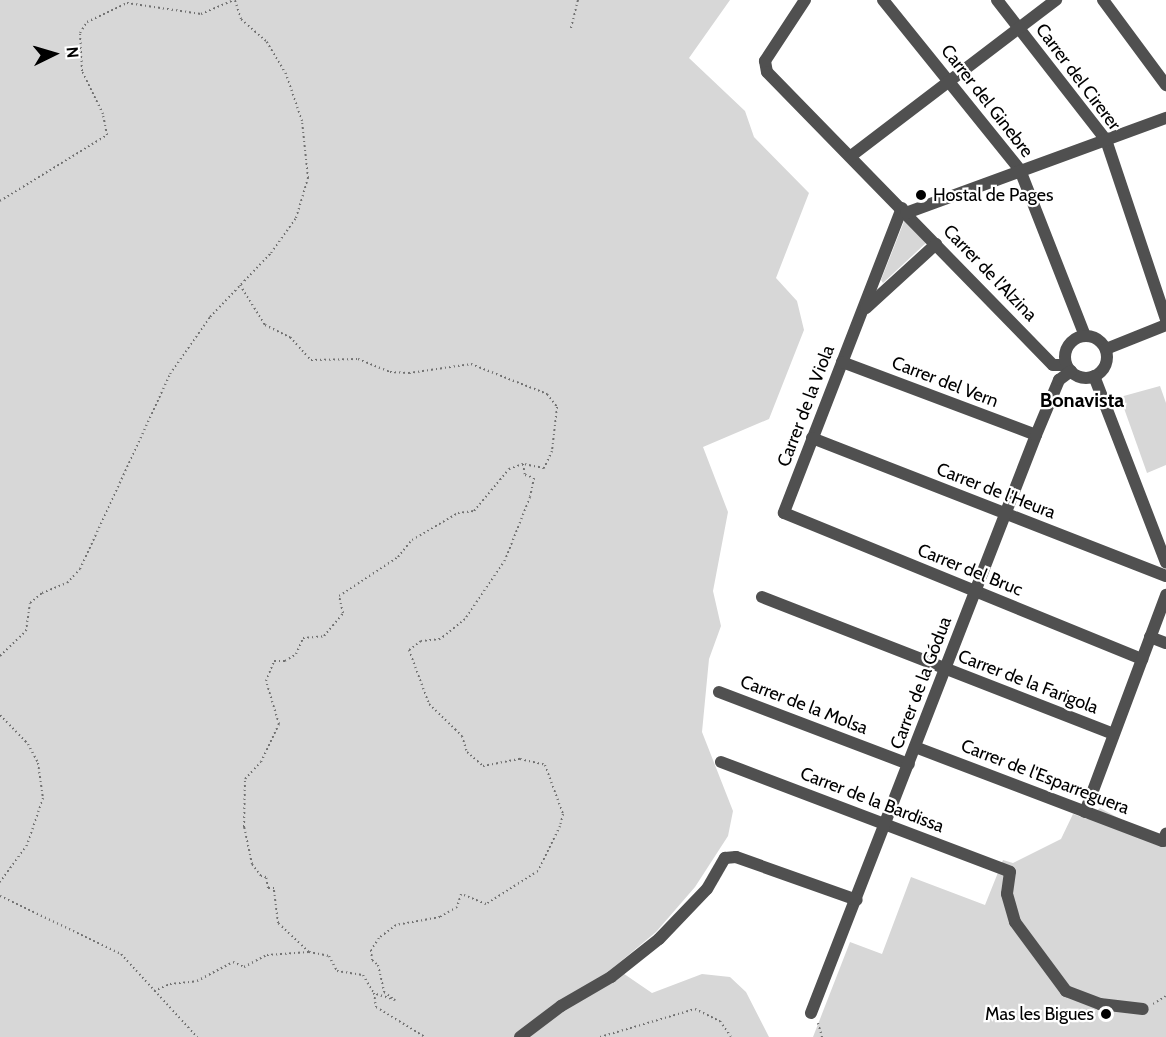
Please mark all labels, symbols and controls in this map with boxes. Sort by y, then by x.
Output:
street label: Carrer del Cirerer [1031,19,1125,135]
north arrow [24,24,84,84]
street label: Carrer del Ginebre [936,40,1038,162]
text: N [62,46,82,59]
place label: Hostal de Pages [933,184,1053,206]
marker: Hostal de Pages [914,188,928,202]
street label: Carrer de l'Alzina [939,220,1041,326]
street label: Carrer de la Viola [773,342,839,470]
street label: Carrer del Vern [889,352,1001,412]
district label: Bonavista [1040,388,1124,412]
street label: Carrer de l'Heura [934,458,1058,524]
street label: Carrer del Bruc [914,539,1026,601]
street label: Carrer de la Gódua [886,614,956,752]
street label: Carrer de la Farigola [955,645,1101,719]
street label: Carrer de la Molsa [737,671,871,739]
street label: Carrer de l'Esparreguera [958,735,1132,819]
street label: Carrer de la Bardissa [797,763,947,837]
place label: Mas les Bigues [985,1003,1094,1025]
marker: Mas les Bigues [1099,1007,1113,1021]

